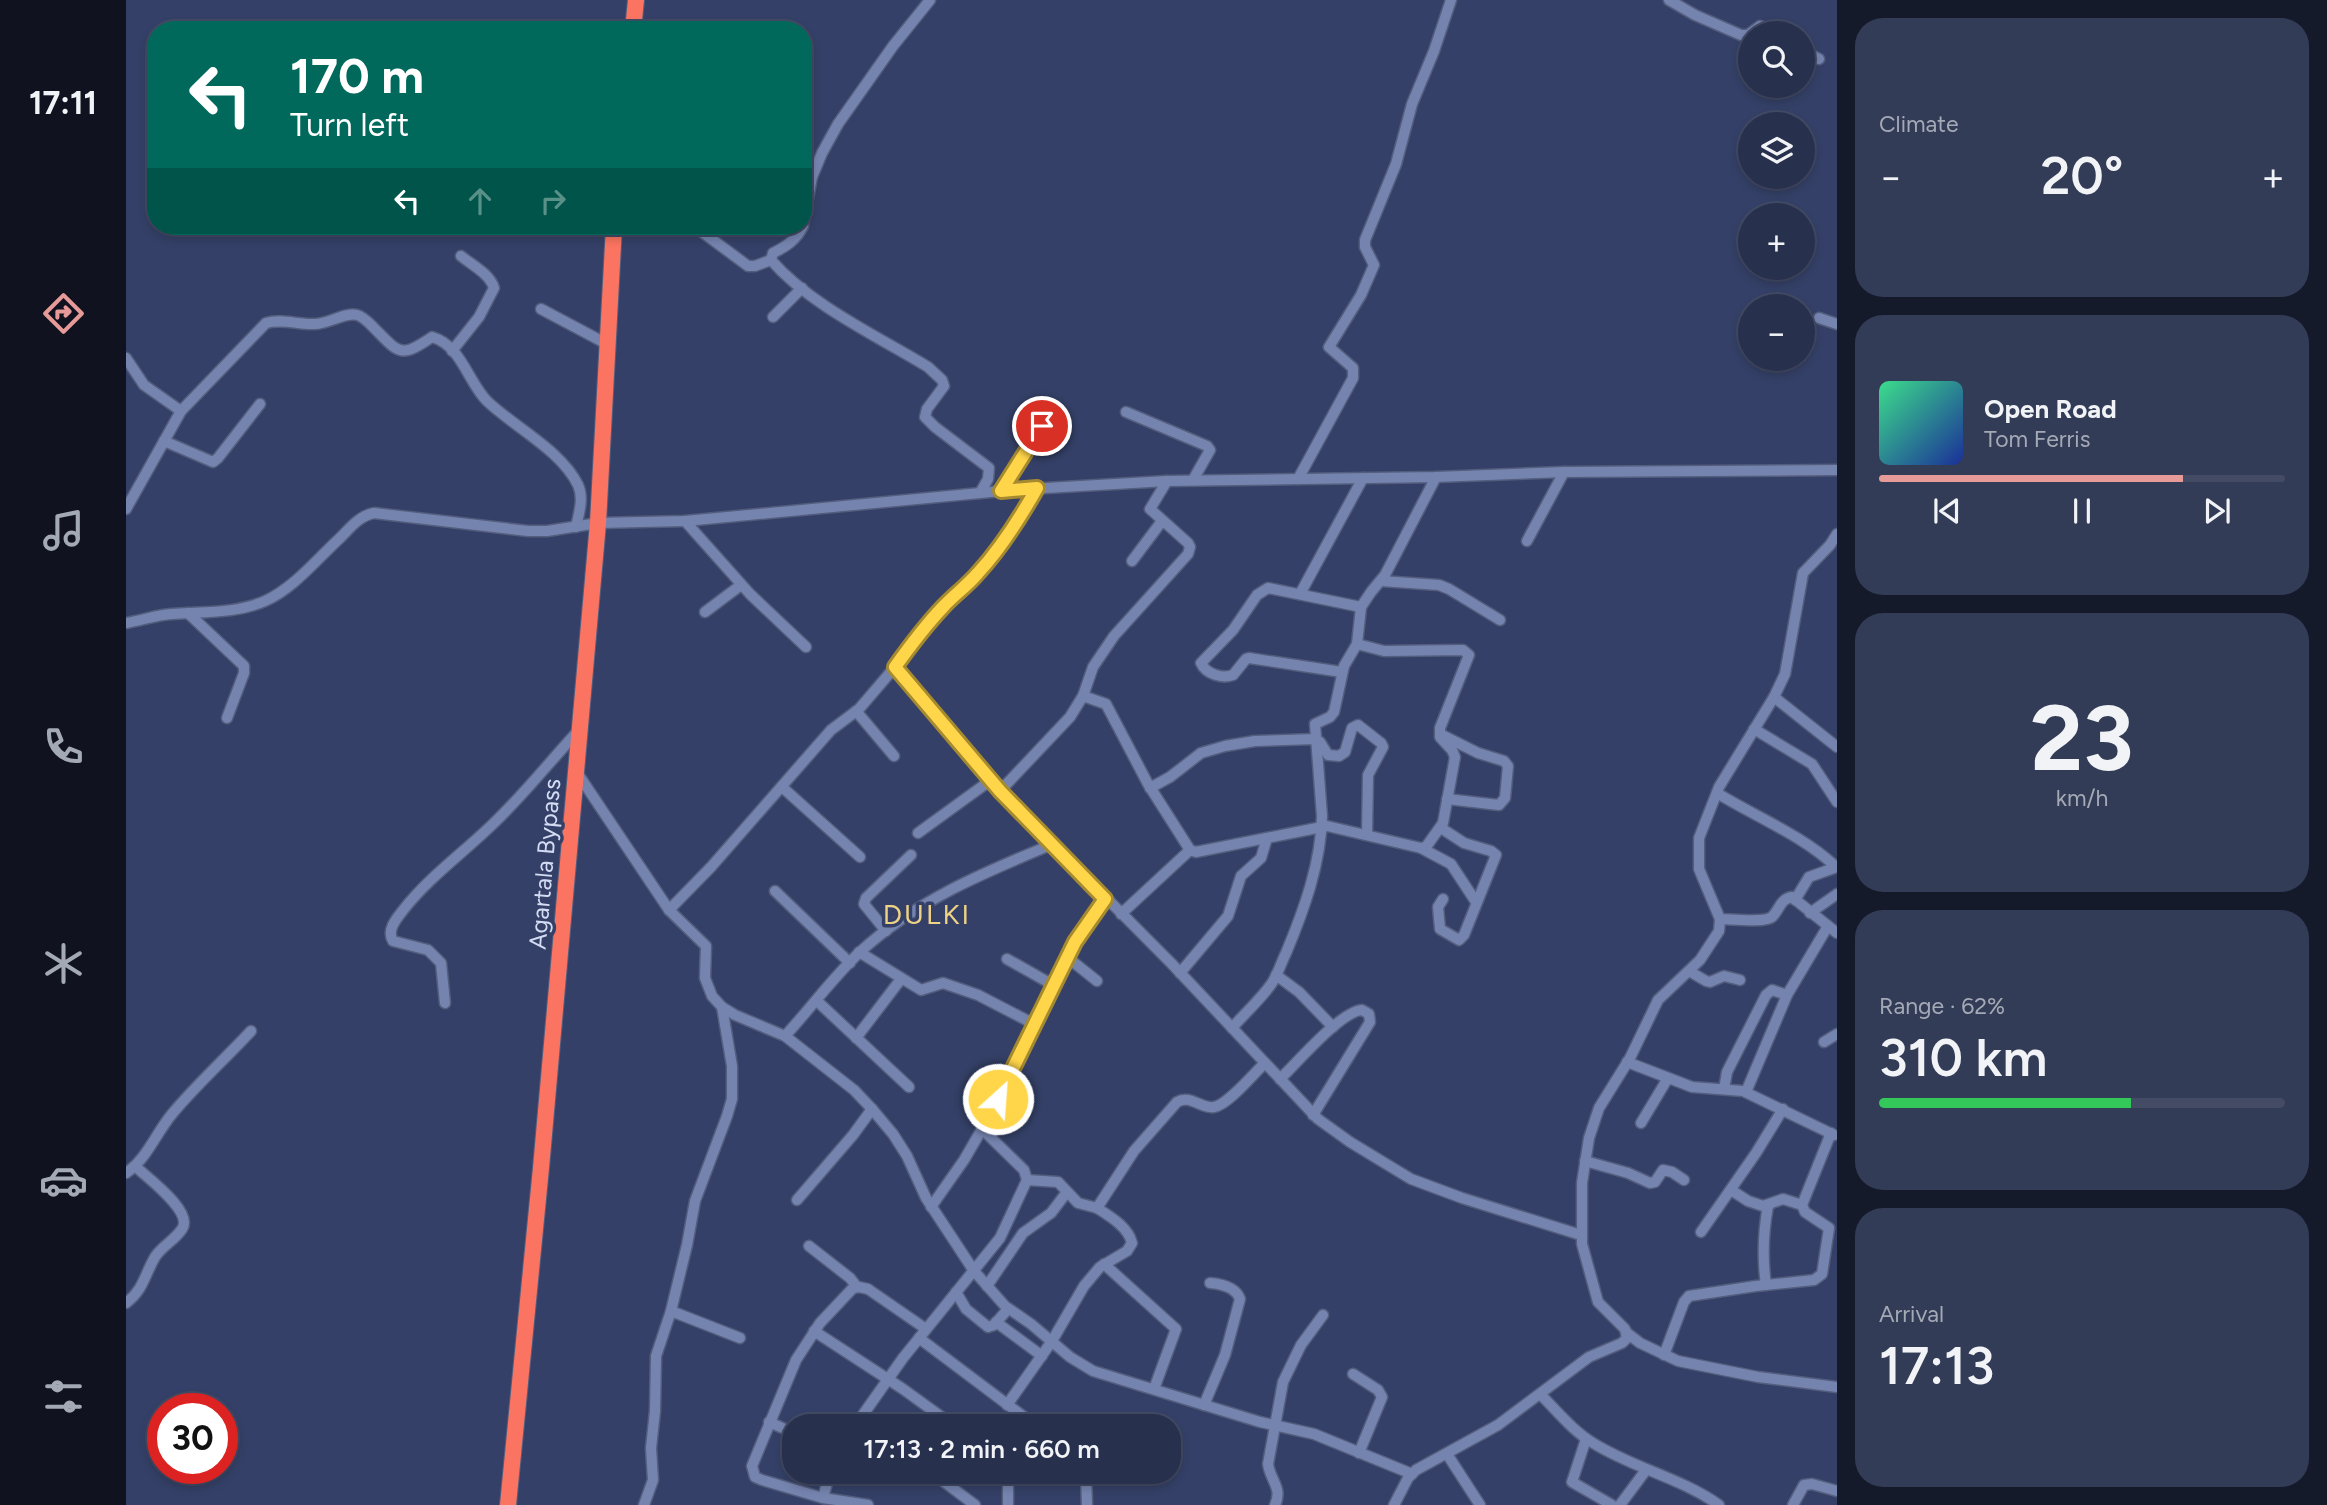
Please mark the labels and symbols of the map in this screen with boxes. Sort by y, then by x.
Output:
pin [1012,396,1072,456]
street label: Agartala Bypass [523,777,566,951]
district label: DULKI [883,897,971,931]
position arrow [961,1062,1035,1136]
speed limit sign: 30 [147,1393,238,1484]

